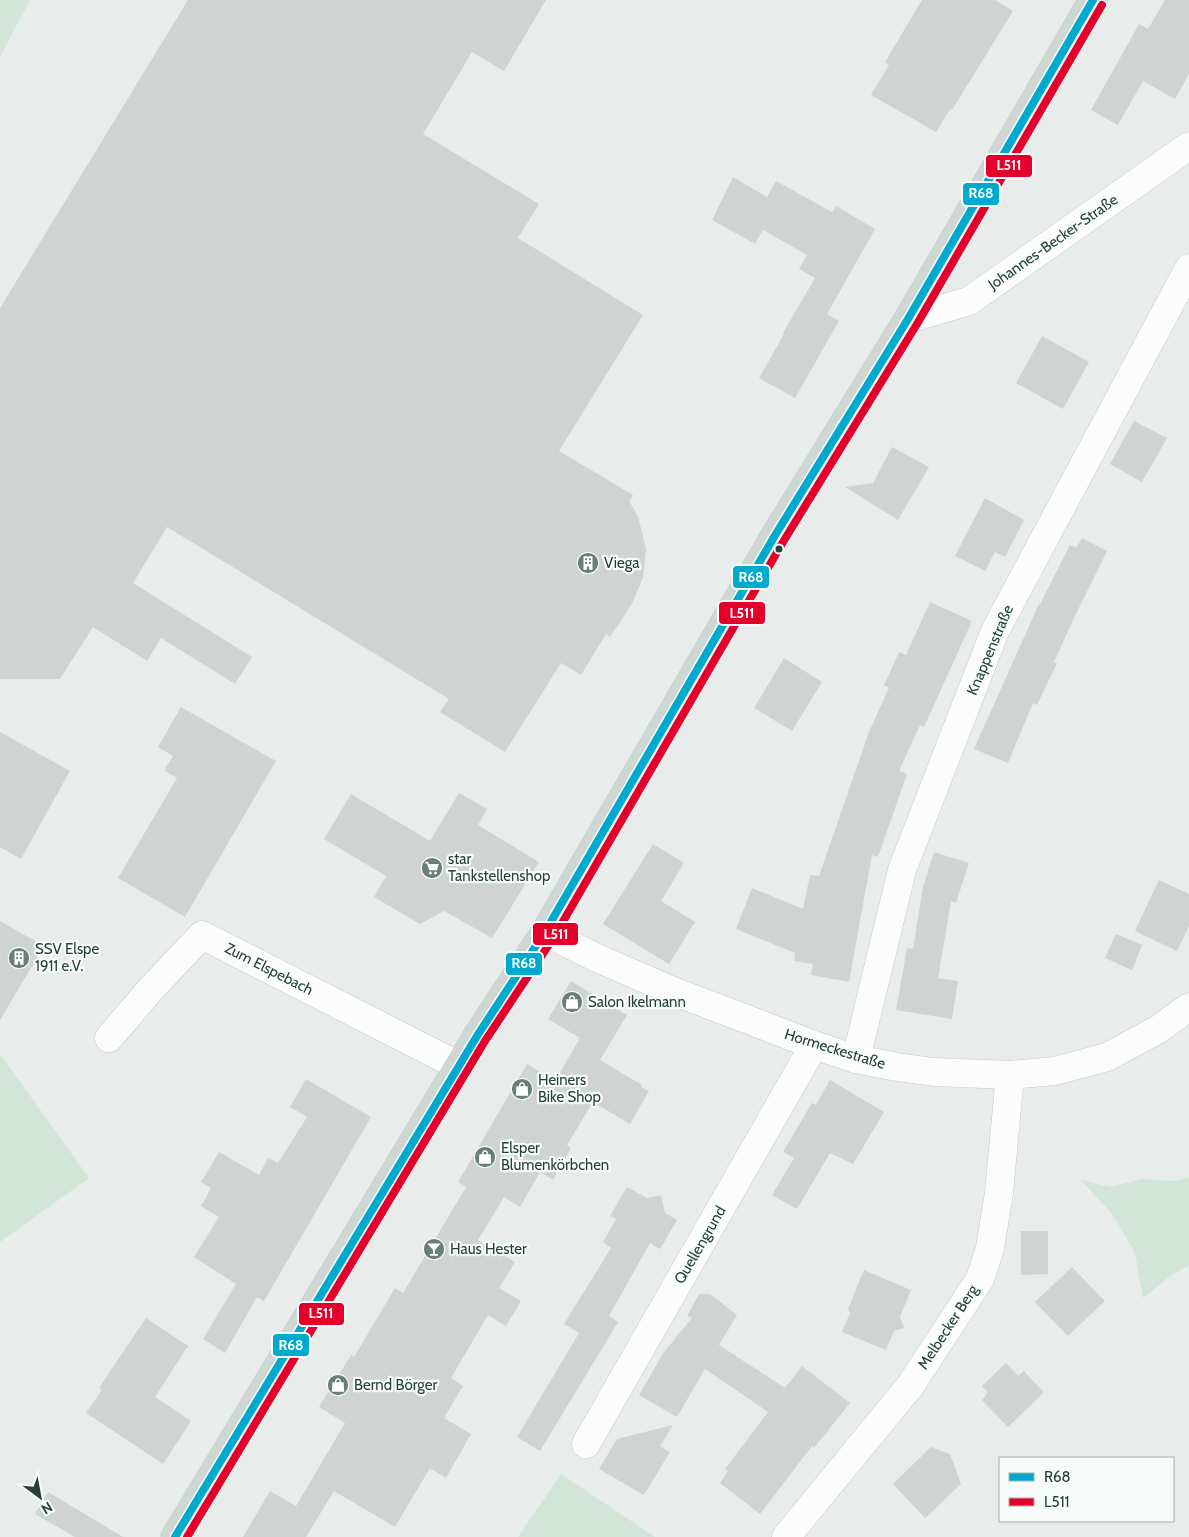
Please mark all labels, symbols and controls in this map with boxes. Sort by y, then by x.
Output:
line badge: L511 [985,154,1033,178]
text: L511 [997,156,1021,174]
line badge: R68 [962,182,1000,206]
text: R68 [968,184,994,202]
street label: Johannes-Becker-Straße [984,190,1121,294]
unlabelled marker [774,544,784,554]
building icon: Viega [576,551,600,575]
place label: Viega [604,554,640,572]
line badge: R68 [732,565,770,589]
text: R68 [738,568,764,586]
line badge: L511 [718,601,766,625]
street label: Knappenstraße [963,602,1017,698]
text: L511 [730,604,754,622]
place label: star Tankstellenshop [448,850,550,885]
supermarket icon: star Tankstellenshop [420,856,444,880]
line badge: L511 [532,922,579,946]
text: L511 [544,925,568,943]
street label: Zum Elspebach [222,939,316,999]
place label: SSV Elspe 1911 e.V. [35,940,99,975]
building icon: SSV Elspe 1911 e.V. [7,946,31,970]
line badge: R68 [505,952,543,976]
text: R68 [511,954,537,972]
shop icon: Salon Ikelmann [560,990,584,1014]
place label: Salon Ikelmann [588,993,686,1011]
street label: Hormeckestraße [782,1025,888,1073]
place label: Heiners Bike Shop [538,1071,601,1106]
shop icon: Heiners Bike Shop [510,1077,534,1101]
place label: Elsper Blumenkörbchen [501,1139,609,1174]
shop icon: Elsper Blumenkörbchen [473,1145,497,1169]
street label: Quellengrund [670,1203,730,1287]
bar icon: Haus Hester [422,1237,446,1261]
place label: Haus Hester [450,1240,527,1258]
street label: Melbecker Berg [914,1281,982,1373]
line badge: L511 [298,1302,345,1326]
text: L511 [309,1304,333,1322]
line badge: R68 [272,1333,310,1357]
text: R68 [278,1336,304,1354]
shop icon: Bernd Börger [326,1373,350,1397]
place label: Bernd Börger [354,1376,437,1394]
legend [999,1457,1174,1522]
text: R68 [1044,1468,1071,1486]
north arrow [15,1472,65,1522]
text: L511 [1044,1493,1069,1511]
text: N [38,1498,56,1518]

